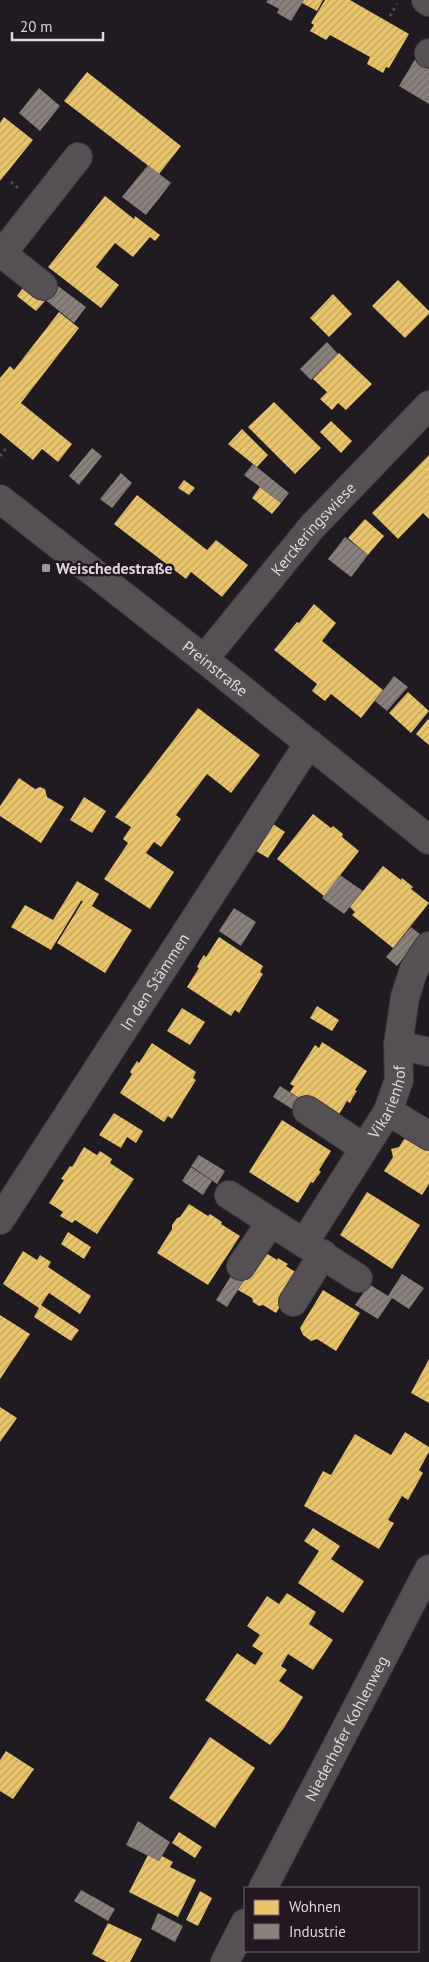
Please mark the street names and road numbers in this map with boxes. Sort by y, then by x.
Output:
street label: Kerckeringswiese [266,478,360,580]
street label: Preinstraße [179,636,252,701]
street label: In den Stämmen [115,929,193,1034]
street label: Vikarienhof [363,1064,409,1143]
street label: Niederhofer Kohlenweg [300,1652,392,1805]

